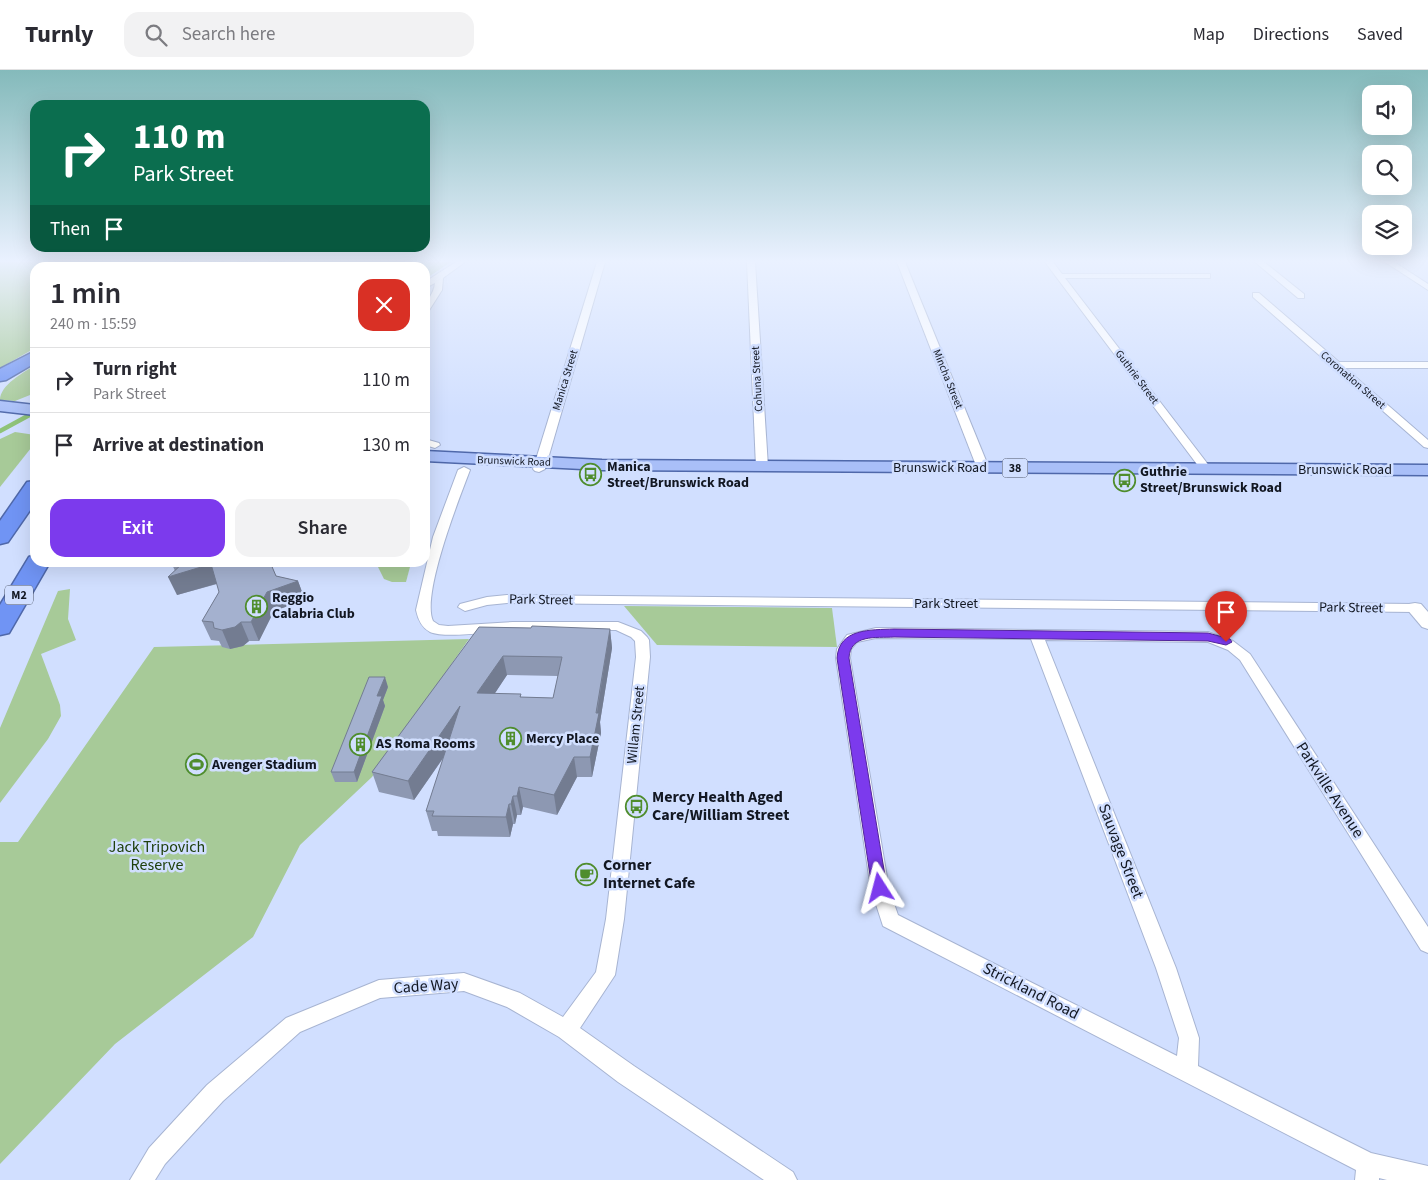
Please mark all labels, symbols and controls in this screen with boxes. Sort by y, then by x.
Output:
search box [124,12,474,57]
text: Turnly [25,17,94,52]
icon: search [142,21,170,49]
text: Search here [182,21,275,48]
text: Map [1193,22,1225,47]
text: Directions [1253,22,1329,47]
text: Saved [1357,22,1403,47]
map controls [1362,85,1412,255]
button: sound [1362,85,1412,135]
text: 110 m [133,112,225,162]
icon: right [50,120,115,185]
button: search [1362,145,1412,195]
text: Park Street [133,158,234,190]
button: layers [1362,205,1412,255]
icon: arrive [100,215,128,243]
text: Then [50,216,90,243]
text: 1 min [50,272,121,315]
button: close [358,279,410,331]
text: 240 m · 15:59 [50,313,137,335]
street label: Cohuna Street [748,346,766,412]
street label: Mincha Street [929,347,967,411]
street label: Guthrie Street [1112,347,1162,407]
street label: Manica Street [549,348,581,412]
street label: Coronation Street [1317,348,1389,413]
text: Turn right [93,356,177,383]
icon: right [50,366,78,394]
text: 110 m [362,367,410,394]
text: Park Street [93,383,166,405]
icon: arrive [50,431,78,459]
text: Arrive at destination [93,432,264,459]
text: 130 m [362,432,410,459]
street label: Brunswick Road [477,452,551,470]
place label: Manica Street/Brunswick Road [607,457,749,493]
street label: Brunswick Road [893,458,987,478]
road number: 38 [1002,458,1028,478]
street label: Brunswick Road [1298,460,1392,480]
place label: Guthrie Street/Brunswick Road [1140,462,1282,498]
bus stop icon: Manica Street/Brunswick Road [579,463,603,487]
bus stop icon: Guthrie Street/Brunswick Road [1112,468,1136,492]
button: Exit [50,499,225,557]
button: Share [235,499,410,557]
road number: M2 [5,586,33,604]
place label: Reggio Calabria Club [272,588,355,624]
street label: Park Street [509,589,573,611]
pin [1205,591,1247,642]
building icon: Reggio Calabria Club [244,594,268,618]
street label: Park Street [914,594,978,614]
street label: Park Street [1319,597,1383,619]
icon: arrive [1212,598,1240,626]
street label: Willam Street [622,685,650,765]
building icon: Mercy Place [498,727,522,751]
place label: Mercy Place [526,729,599,749]
building icon: AS Roma Rooms [348,732,372,756]
place label: AS Roma Rooms [375,734,475,754]
street label: Parkville Avenue [1291,738,1369,842]
sports icon: Avenger Stadium [184,753,208,777]
place label: Avenger Stadium [211,755,317,775]
place label: Mercy Health Aged Care/William Street [652,786,789,826]
bus stop icon: Mercy Health Aged Care/William Street [624,794,648,818]
street label: Sauvage Street [1093,801,1149,902]
park label: Jack Tripovich Reserve [109,836,205,876]
place label: Corner Internet Cafe [603,854,695,894]
position arrow [853,861,905,913]
cafe icon: Corner Internet Cafe [575,862,599,886]
street label: Strickland Road [979,957,1083,1025]
street label: Cade Way [393,973,460,999]

